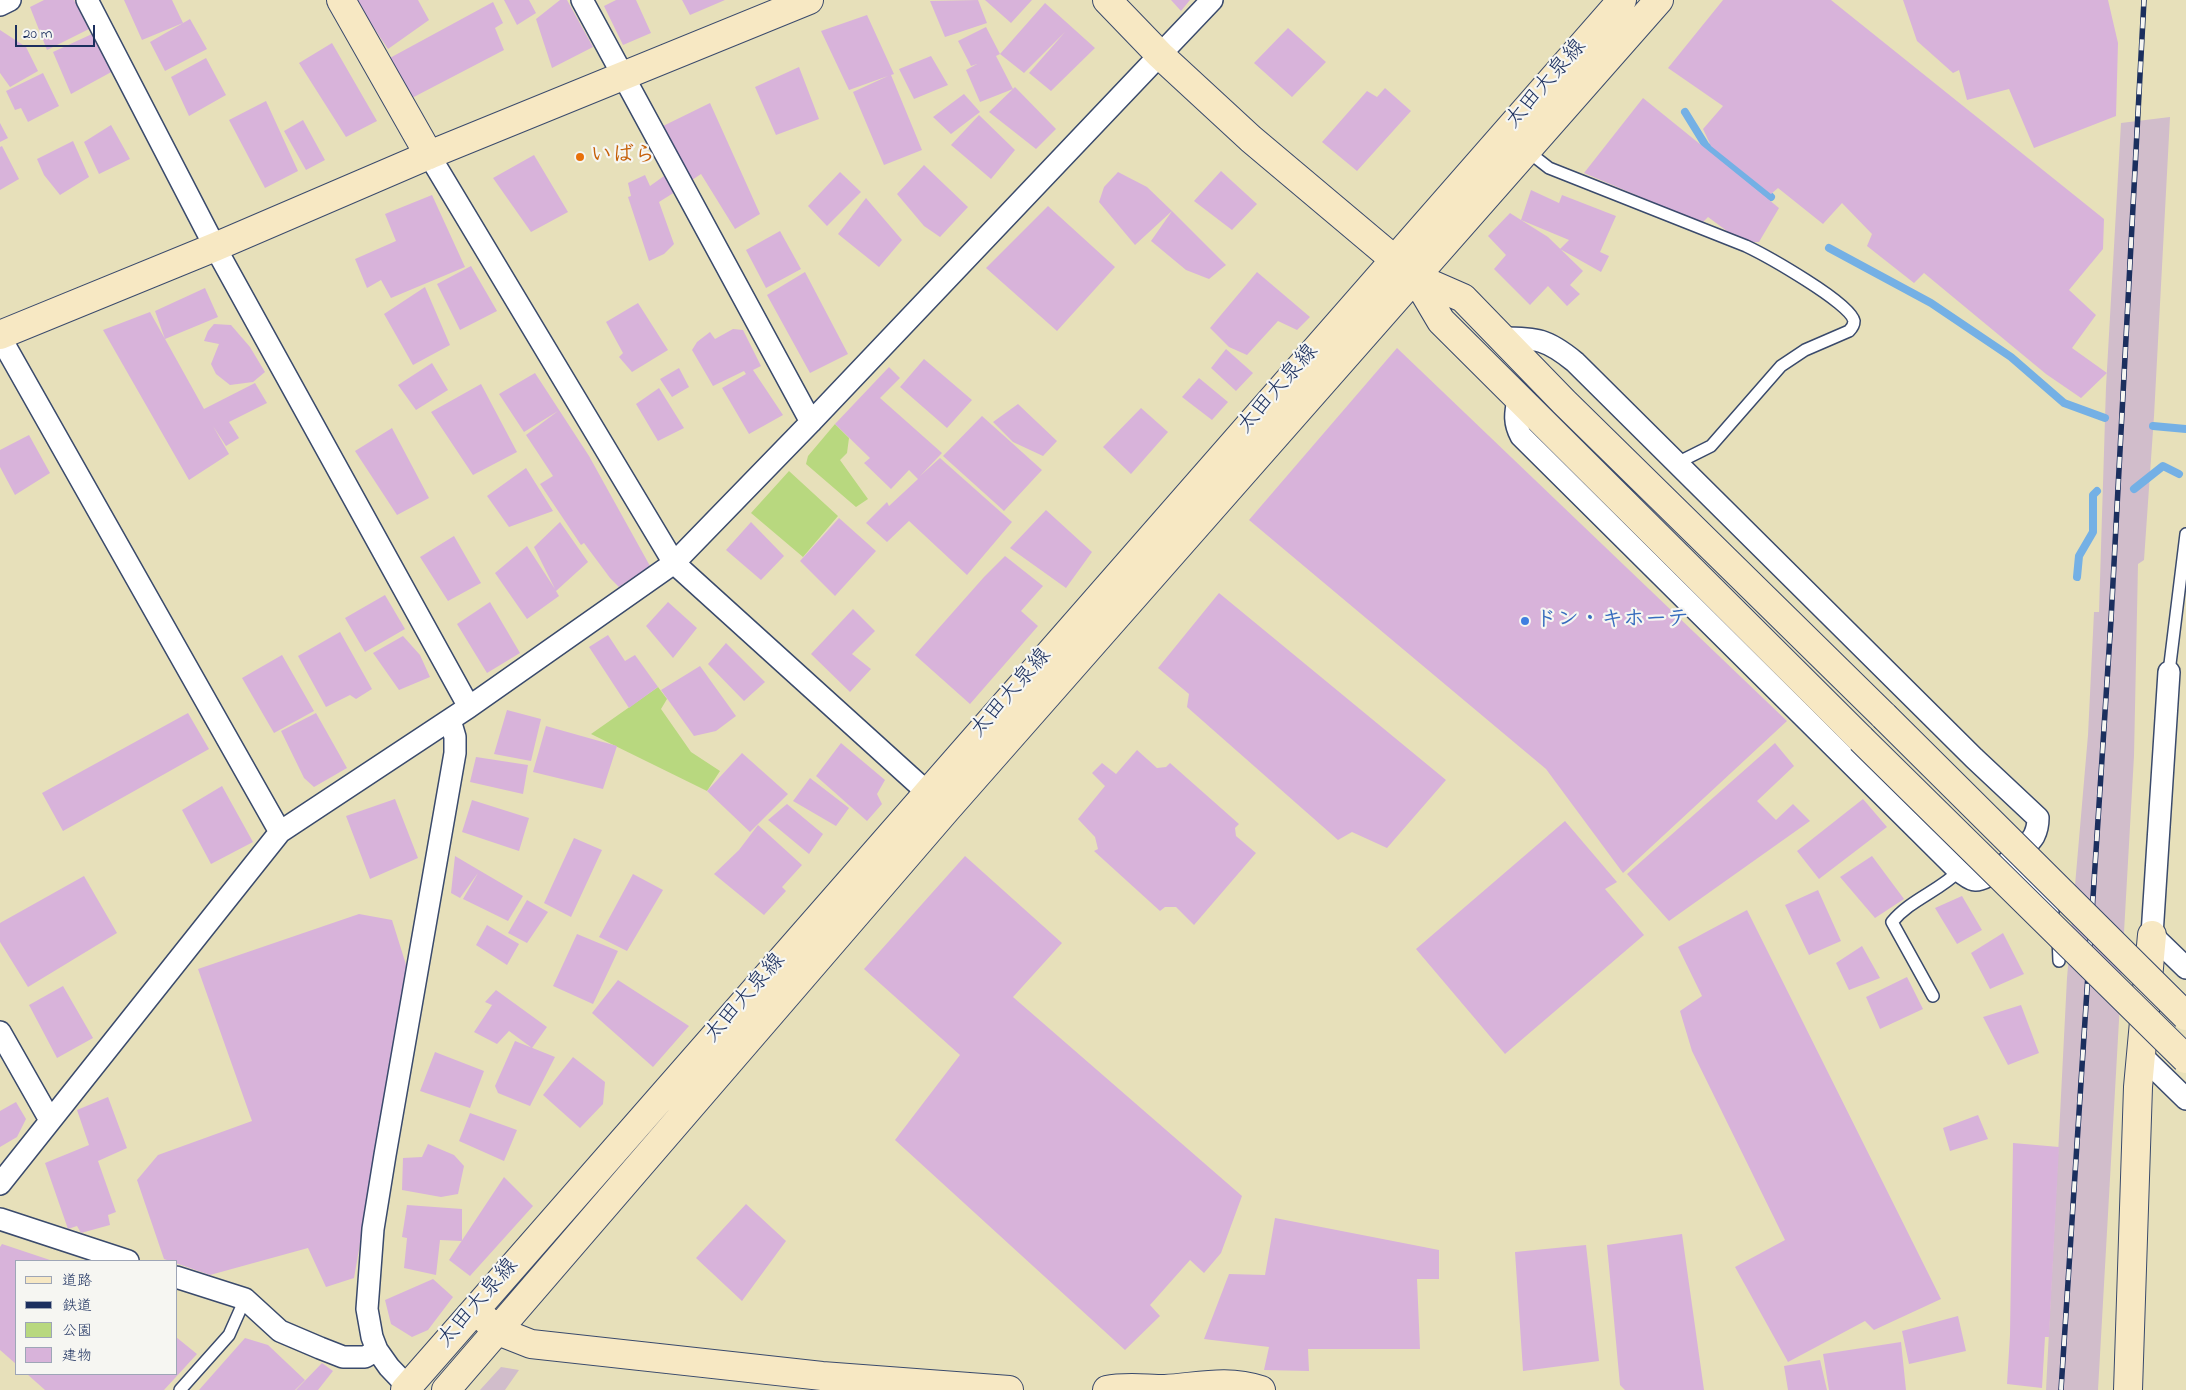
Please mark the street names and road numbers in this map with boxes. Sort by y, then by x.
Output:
street label: 太田大泉線 [1501,35,1593,135]
street label: 太田大泉線 [1233,340,1325,440]
street label: 太田大泉線 [966,644,1058,744]
street label: 太田大泉線 [700,949,792,1049]
street label: 太田大泉線 [433,1254,525,1354]

